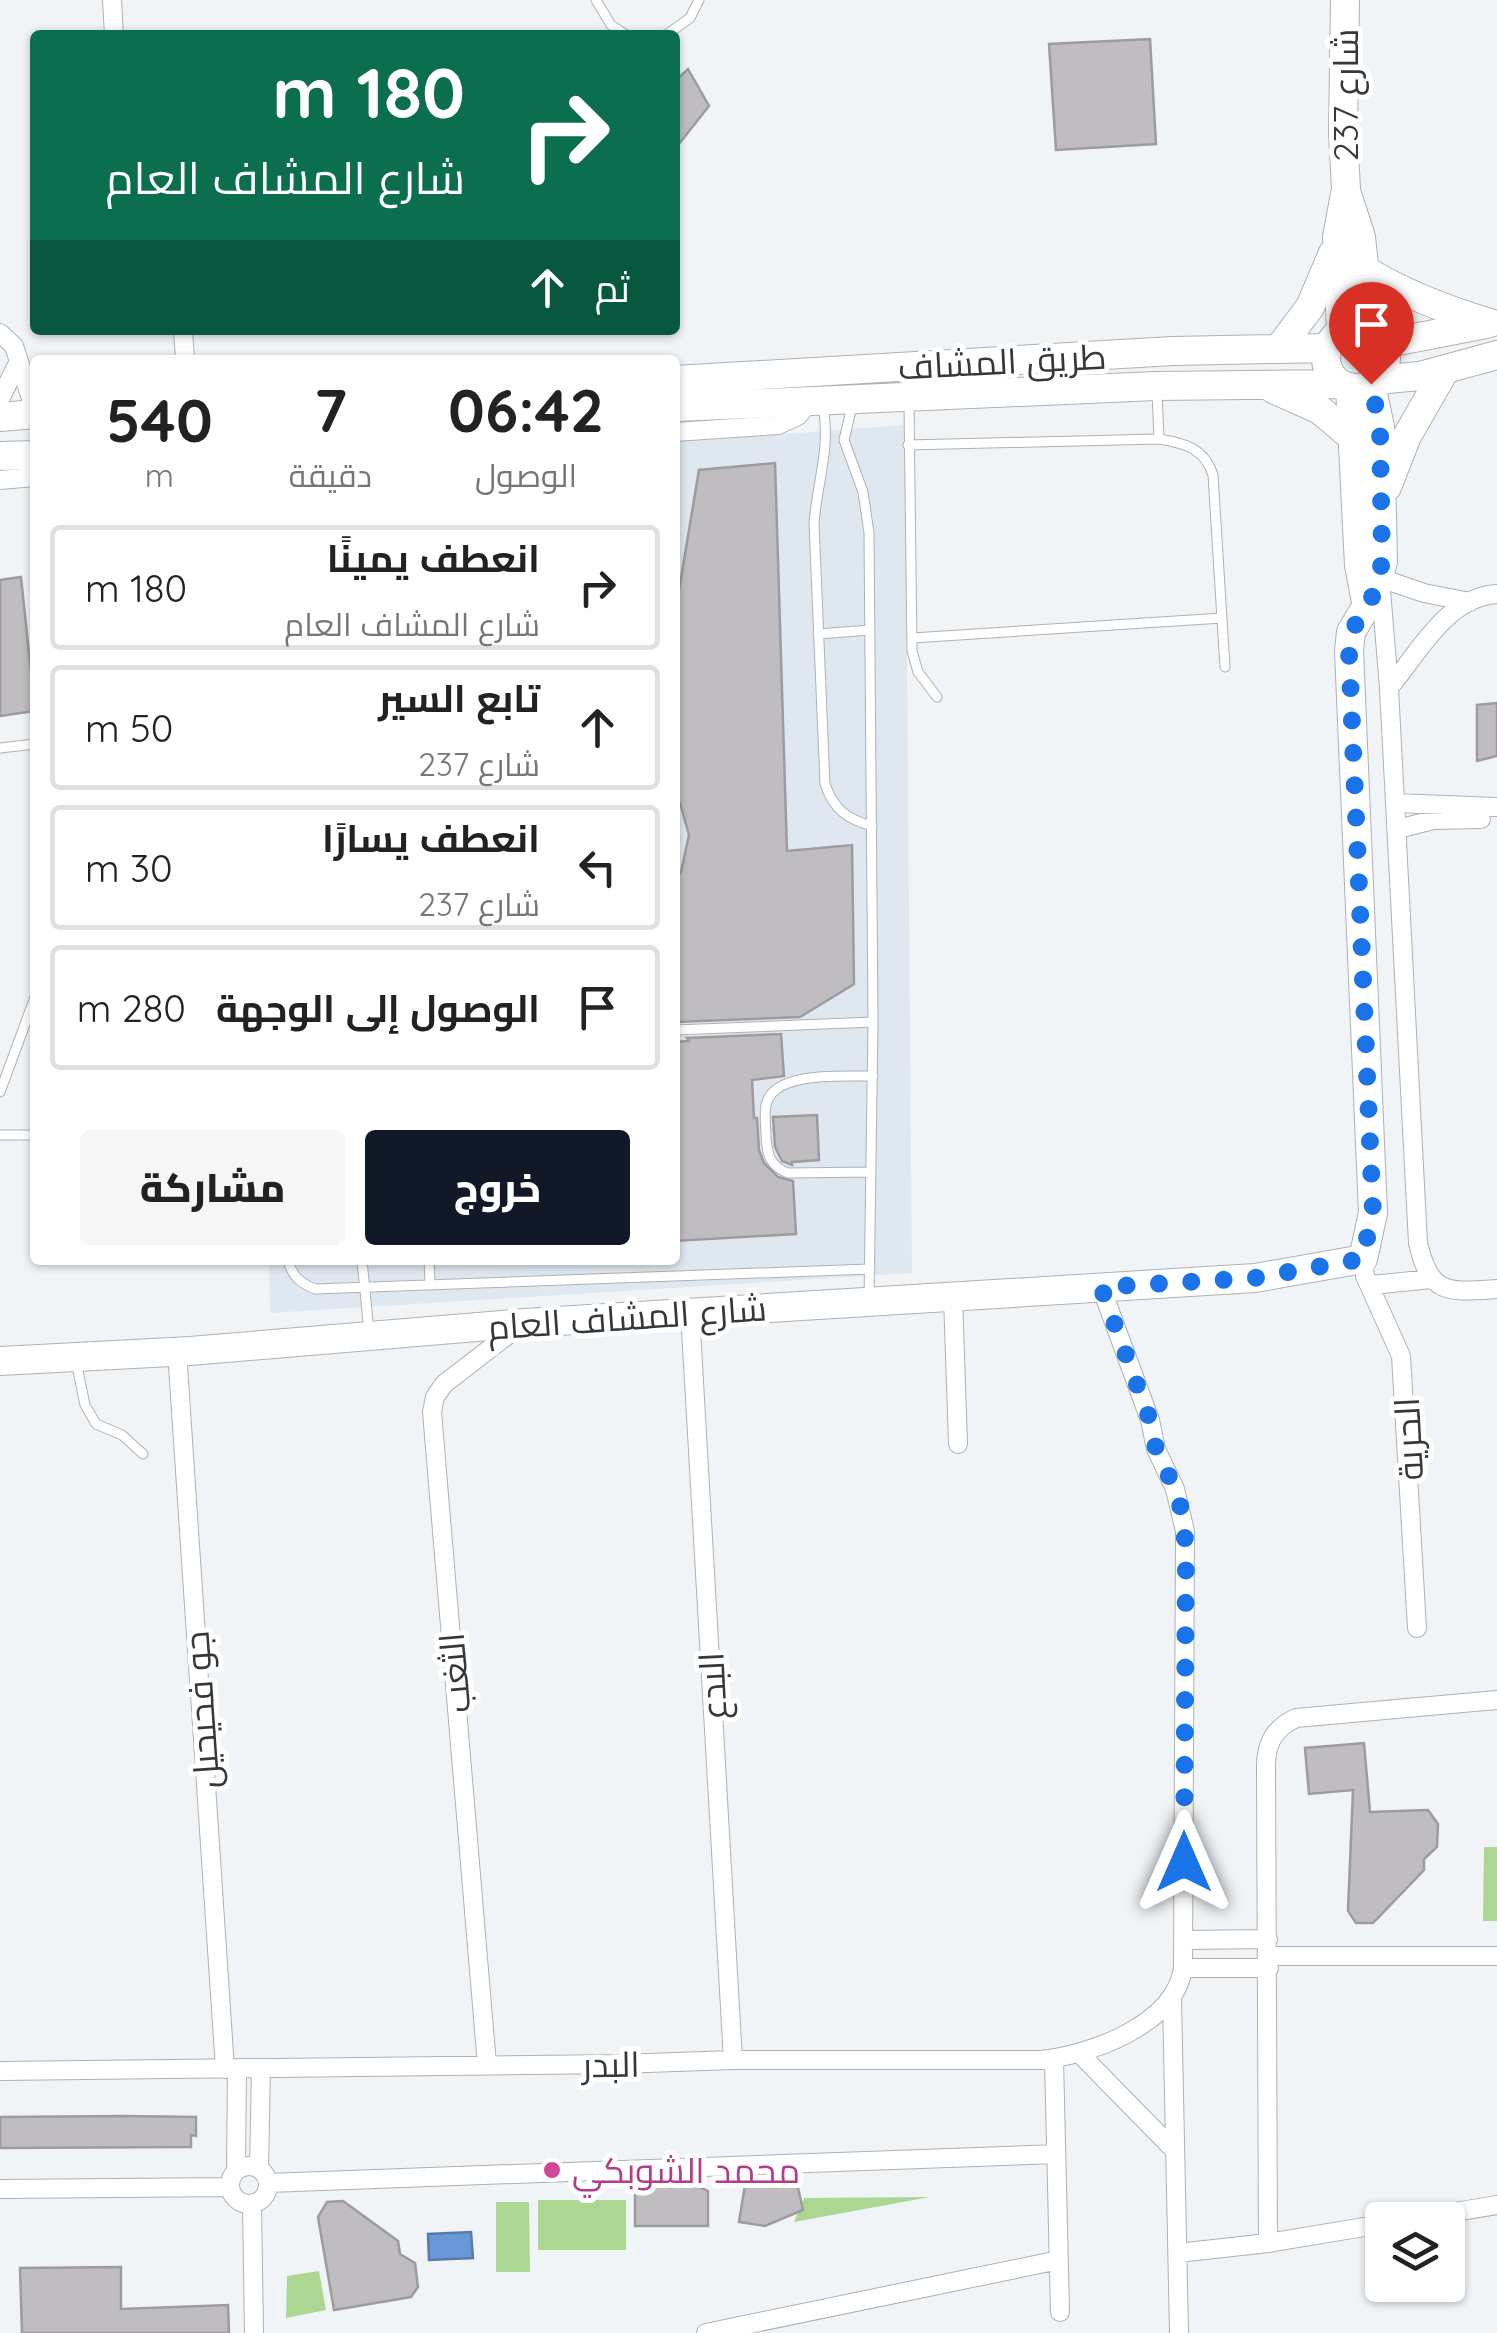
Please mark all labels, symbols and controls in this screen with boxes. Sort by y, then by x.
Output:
street label: شارع 237 [1323,28,1369,162]
text: 180 m [272,48,465,136]
icon: right [500,70,630,200]
text: شارع المشاف العام [105,149,465,205]
icon: ahead [520,260,575,315]
text: ثم [595,264,630,312]
pin [1329,282,1414,385]
icon: arrive [1344,297,1399,352]
street label: طريق المشاف [897,334,1107,389]
text: 7 [314,372,347,447]
text: 06:42 [448,372,604,447]
text: 540 [106,382,213,457]
text: m [145,455,174,495]
text: دقيقة [289,455,372,495]
text: الوصول [475,455,577,495]
text: انعطف يمينًا [327,534,540,582]
icon: right [570,560,625,615]
text: 180 m [85,564,187,612]
text: شارع المشاف العام [284,604,540,644]
text: تابع السير [378,674,540,722]
icon: ahead [570,700,625,755]
text: 50 m [85,704,173,752]
text: شارع 237 [418,744,540,784]
text: انعطف يسارًا [322,814,540,862]
icon: left [570,840,625,895]
text: 30 m [85,844,173,892]
text: شارع 237 [418,884,540,924]
icon: arrive [570,980,625,1035]
text: 280 m [77,984,186,1032]
text: الوصول إلى الوجهة [216,984,540,1032]
button: مشاركة [80,1130,345,1245]
button: خروج [365,1130,630,1245]
street label: شارع المشاف العام [486,1285,768,1352]
street label: الحرية [1384,1396,1432,1482]
street label: جو فحيحيل [174,1630,228,1790]
street label: الثغب [429,1631,479,1715]
street label: البدع [688,1651,738,1721]
position arrow [1132,1810,1236,1914]
street label: البدر [580,2042,640,2087]
place label: محمد الشوبكي [572,2148,800,2198]
marker: محمد الشوبكي [541,2159,563,2181]
map controls [1365,2202,1465,2302]
button: layers [1365,2202,1465,2302]

